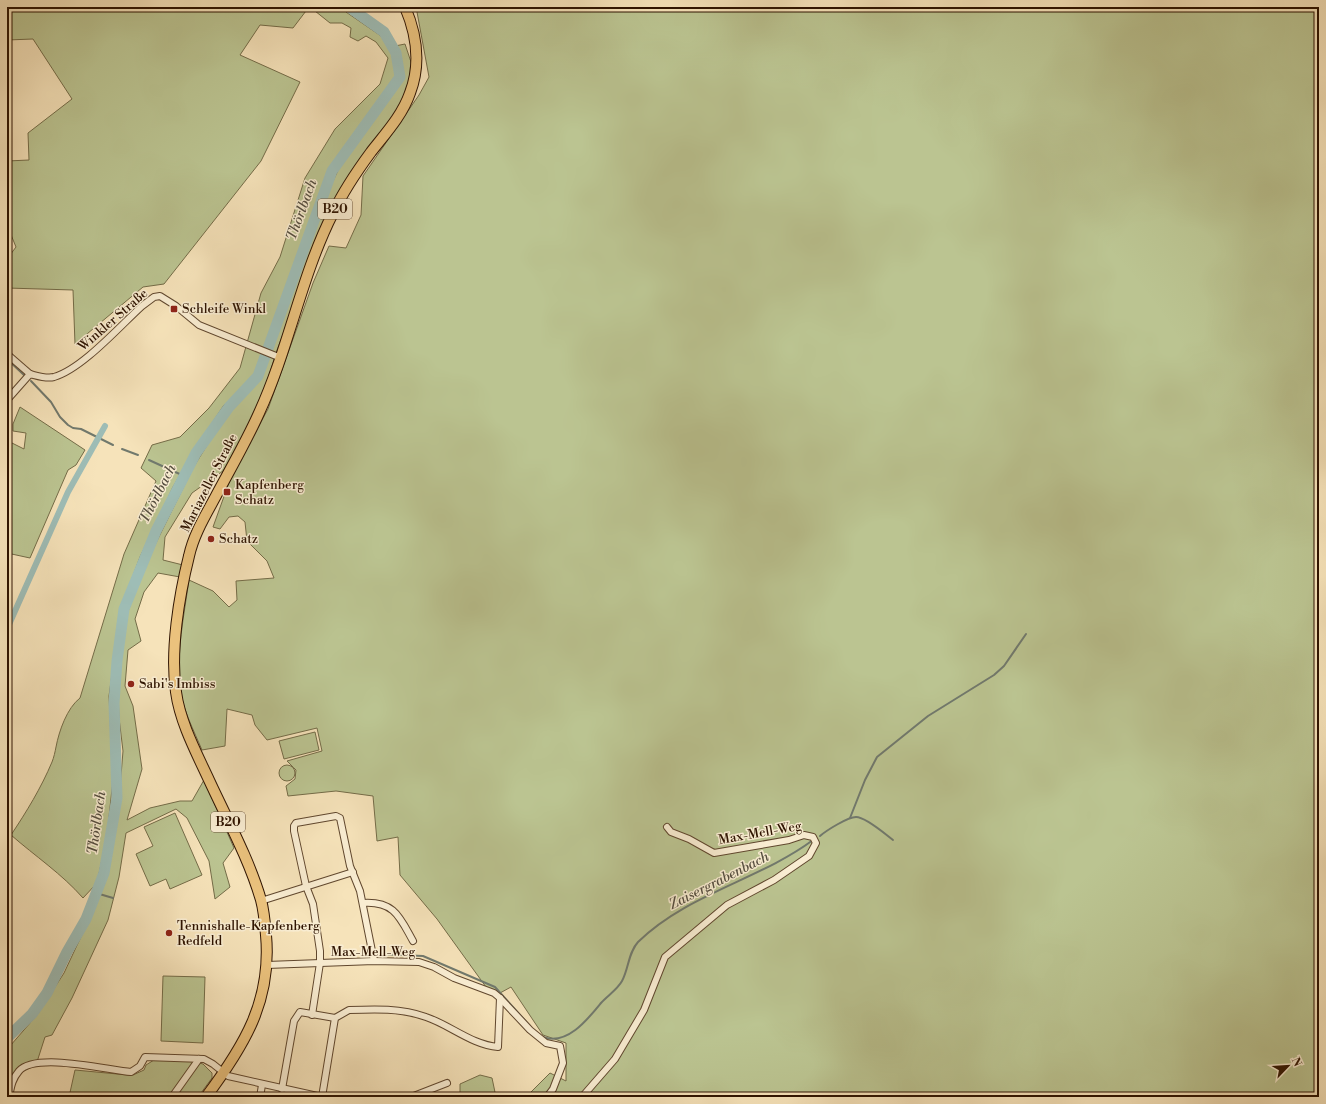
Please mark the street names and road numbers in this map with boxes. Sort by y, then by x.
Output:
road number: B20 [318,199,352,219]
street label: Winkler Straße [74,285,151,355]
street label: Mariazeller Straße [177,431,241,535]
road number: B20 [211,812,245,832]
street label: Max-Mell-Weg [717,818,803,848]
street label: Max-Mell-Weg [331,944,415,960]

